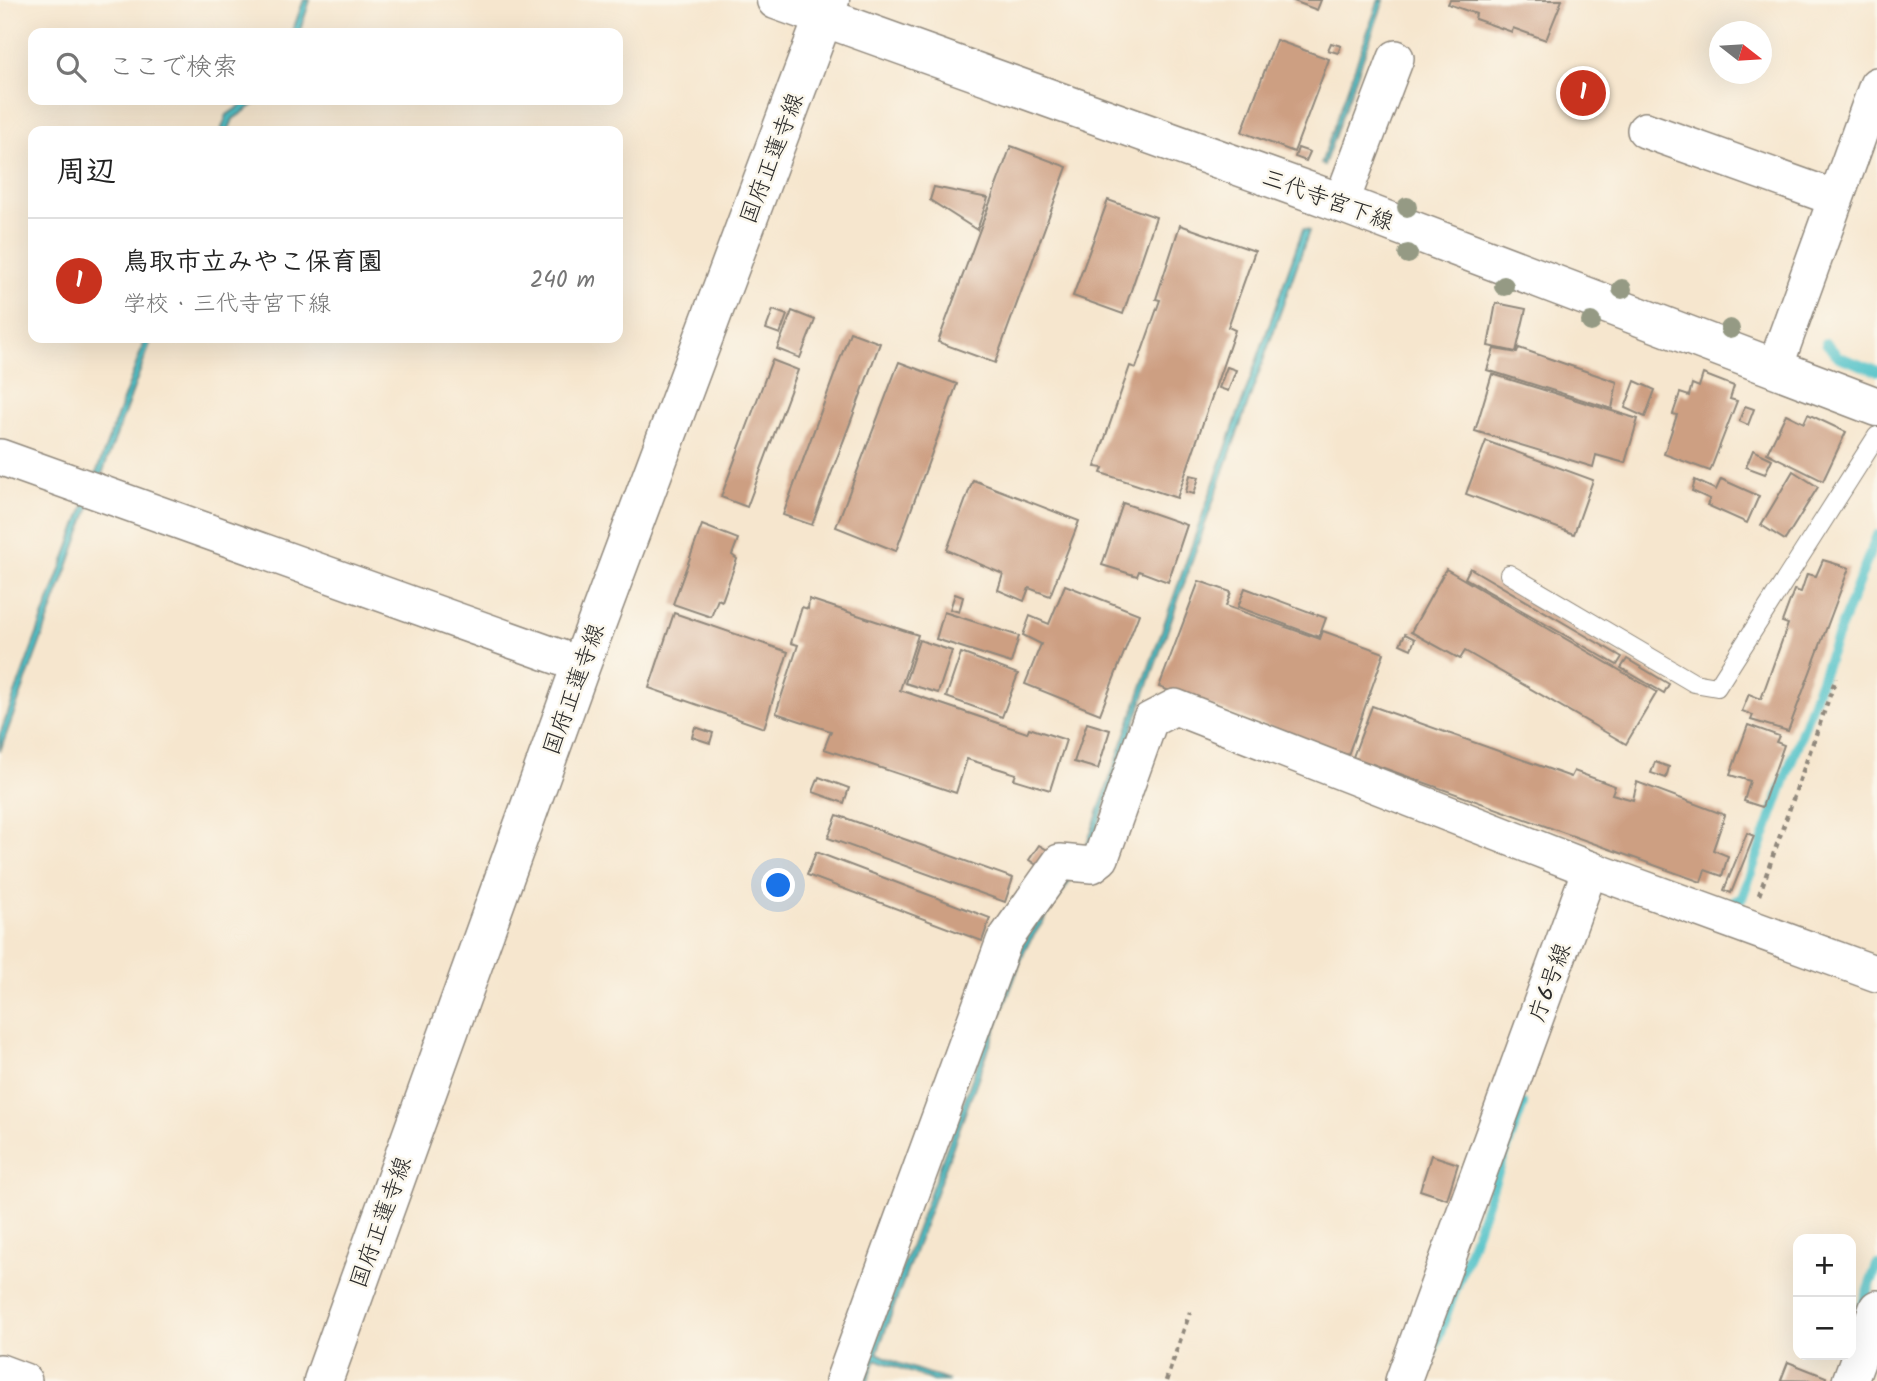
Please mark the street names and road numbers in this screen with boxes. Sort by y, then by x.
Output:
street label: 国府正蓮寺線 [731,88,814,230]
street label: 三代寺宮下線 [1256,160,1398,241]
street label: 国府正蓮寺線 [534,619,615,761]
street label: 庁6号線 [1520,938,1582,1027]
street label: 国府正蓮寺線 [341,1152,422,1294]

